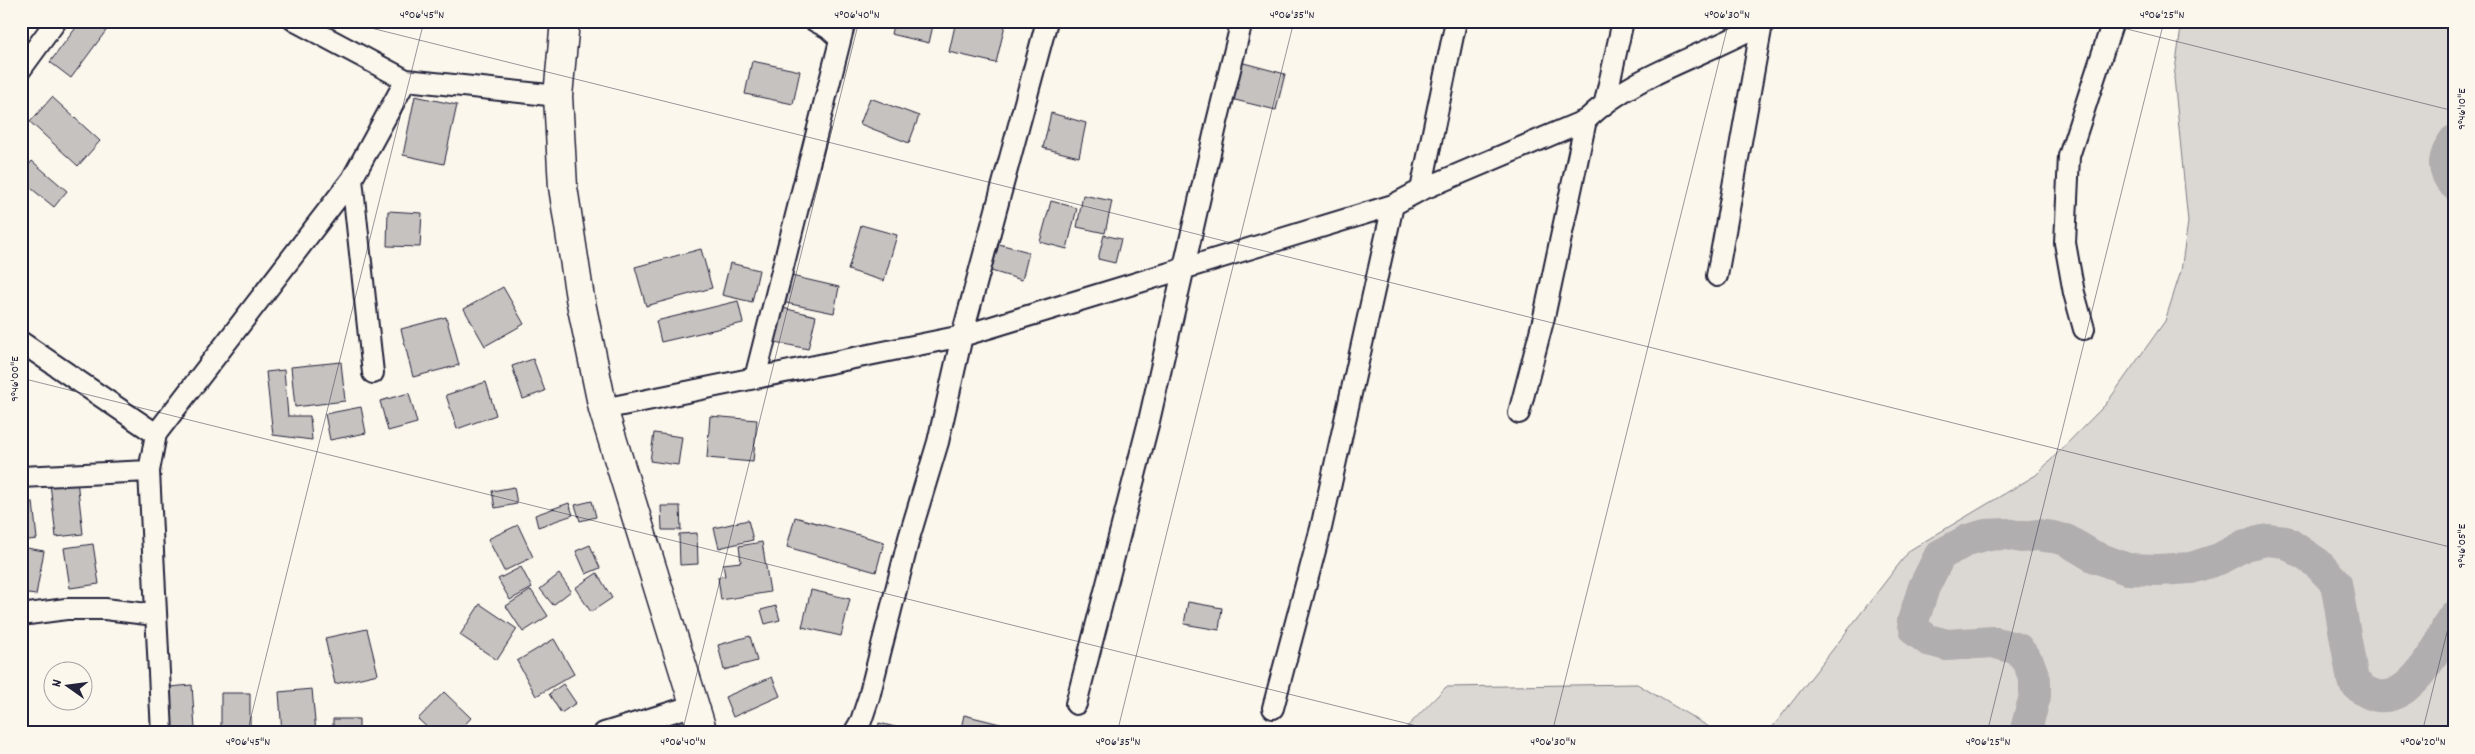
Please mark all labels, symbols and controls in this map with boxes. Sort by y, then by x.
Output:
text: 4°06'45"N [400,7,444,24]
text: 4°06'40"N [834,7,880,24]
text: 4°06'35"N [1270,7,1314,24]
text: 4°06'30"N [1704,7,1750,24]
text: 4°06'25"N [2140,7,2184,24]
text: 9°46'10"E [2454,88,2471,130]
text: 9°46'00"E [7,356,24,402]
text: 9°46'05"E [2454,523,2471,568]
north arrow [42,662,92,712]
text: N [47,677,68,689]
text: 4°06'45"N [226,734,270,751]
text: 4°06'40"N [660,734,706,751]
text: 4°06'35"N [1096,734,1140,751]
text: 4°06'30"N [1530,734,1576,751]
text: 4°06'25"N [1966,734,2010,751]
text: 4°06'20"N [2400,734,2446,751]

